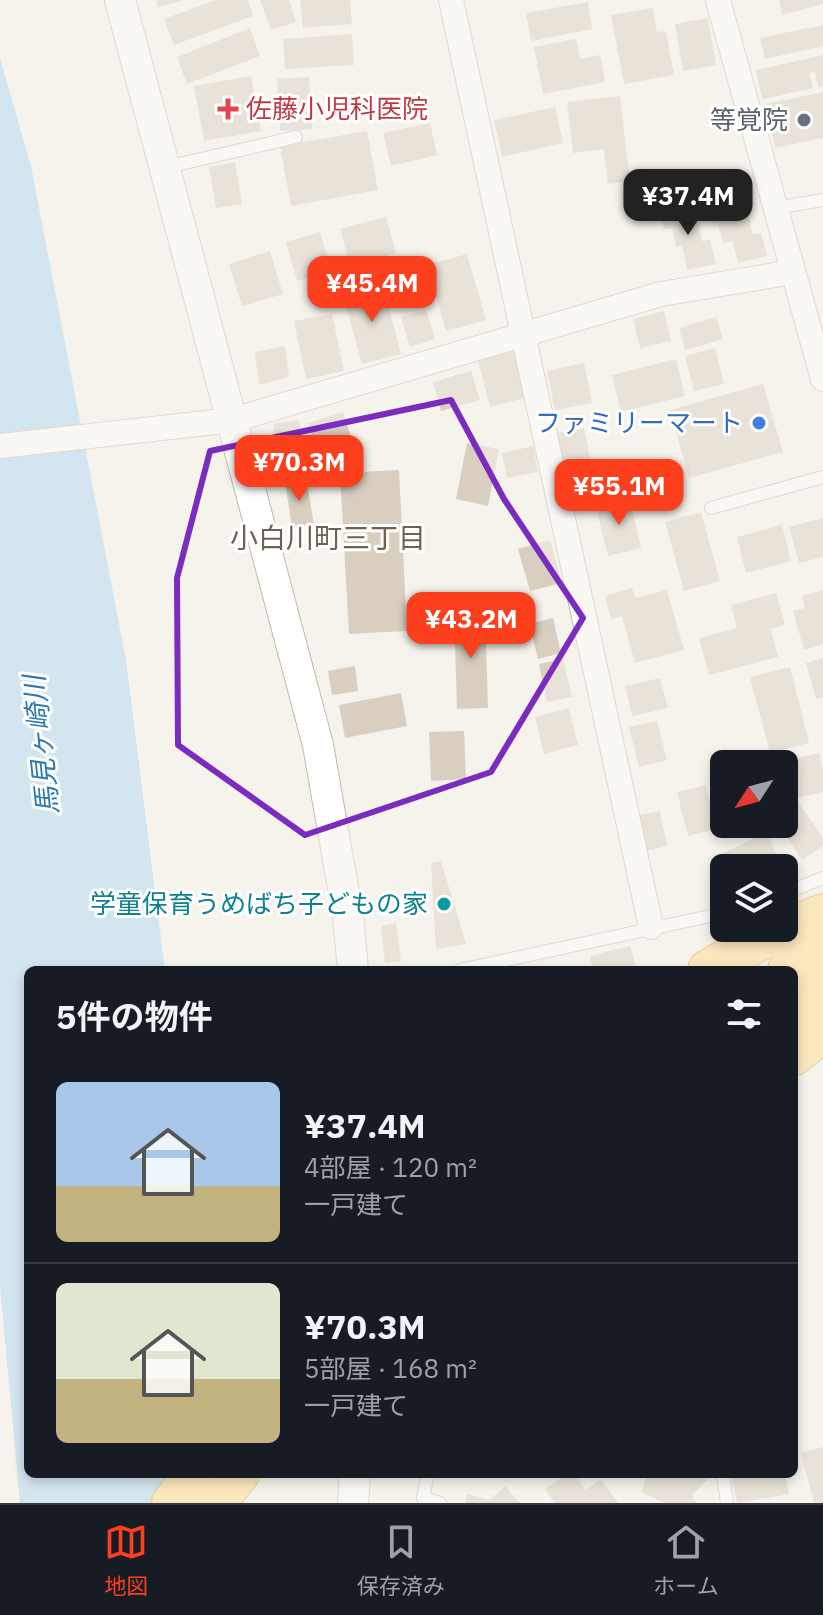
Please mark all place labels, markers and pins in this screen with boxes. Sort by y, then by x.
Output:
place label: 佐藤小児科医院 [246,91,428,125]
marker: 佐藤小児科医院 [217,98,239,120]
place label: 等覚院 [710,102,788,136]
marker: 等覚院 [795,111,813,129]
pin: ¥37.4M [623,169,753,237]
pin: ¥45.4M [307,256,437,324]
place label: ファミリーマート [535,405,743,439]
marker: ファミリーマート [750,414,768,432]
pin: ¥70.3M [234,435,364,503]
pin: ¥55.1M [554,459,684,527]
pin: ¥43.2M [406,592,536,660]
place label: 学童保育うめばち子どもの家 [90,886,428,920]
marker: 学童保育うめばち子どもの家 [435,895,453,913]

